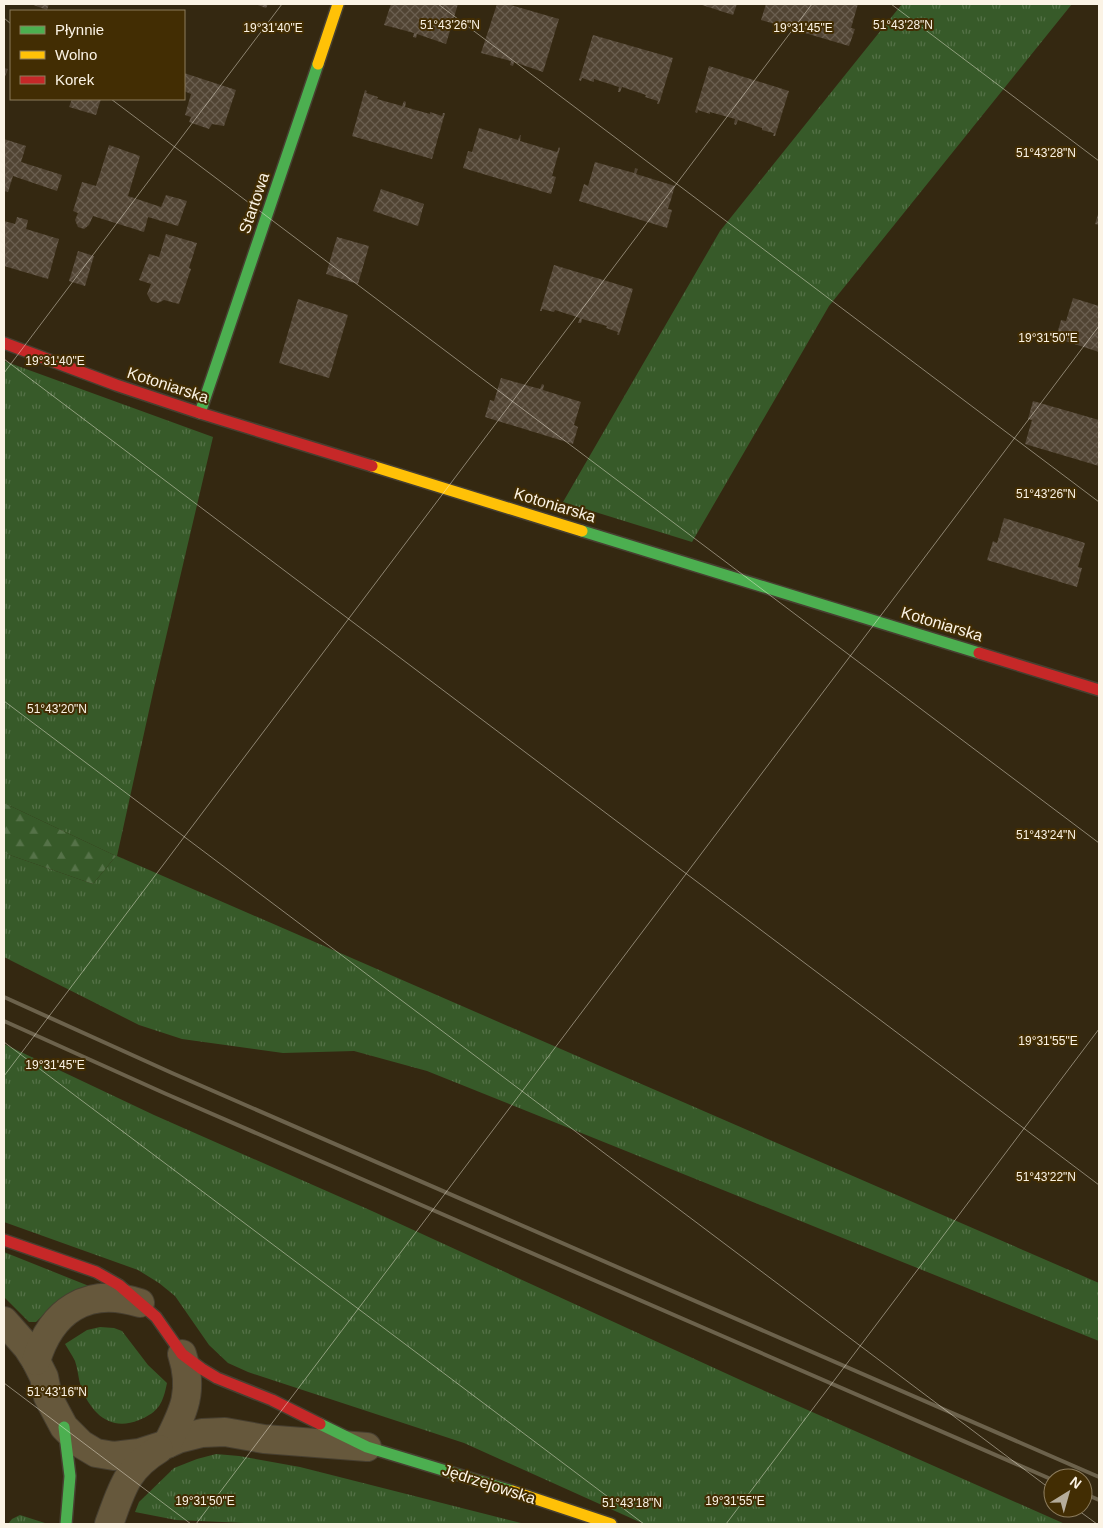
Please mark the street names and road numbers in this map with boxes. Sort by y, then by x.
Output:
street label: Startowa [236,170,272,236]
street label: Kotoniarska [125,364,211,406]
street label: Kotoniarska [512,485,598,526]
street label: Kotoniarska [899,604,985,645]
street label: Jędrzejowska [440,1461,538,1507]

